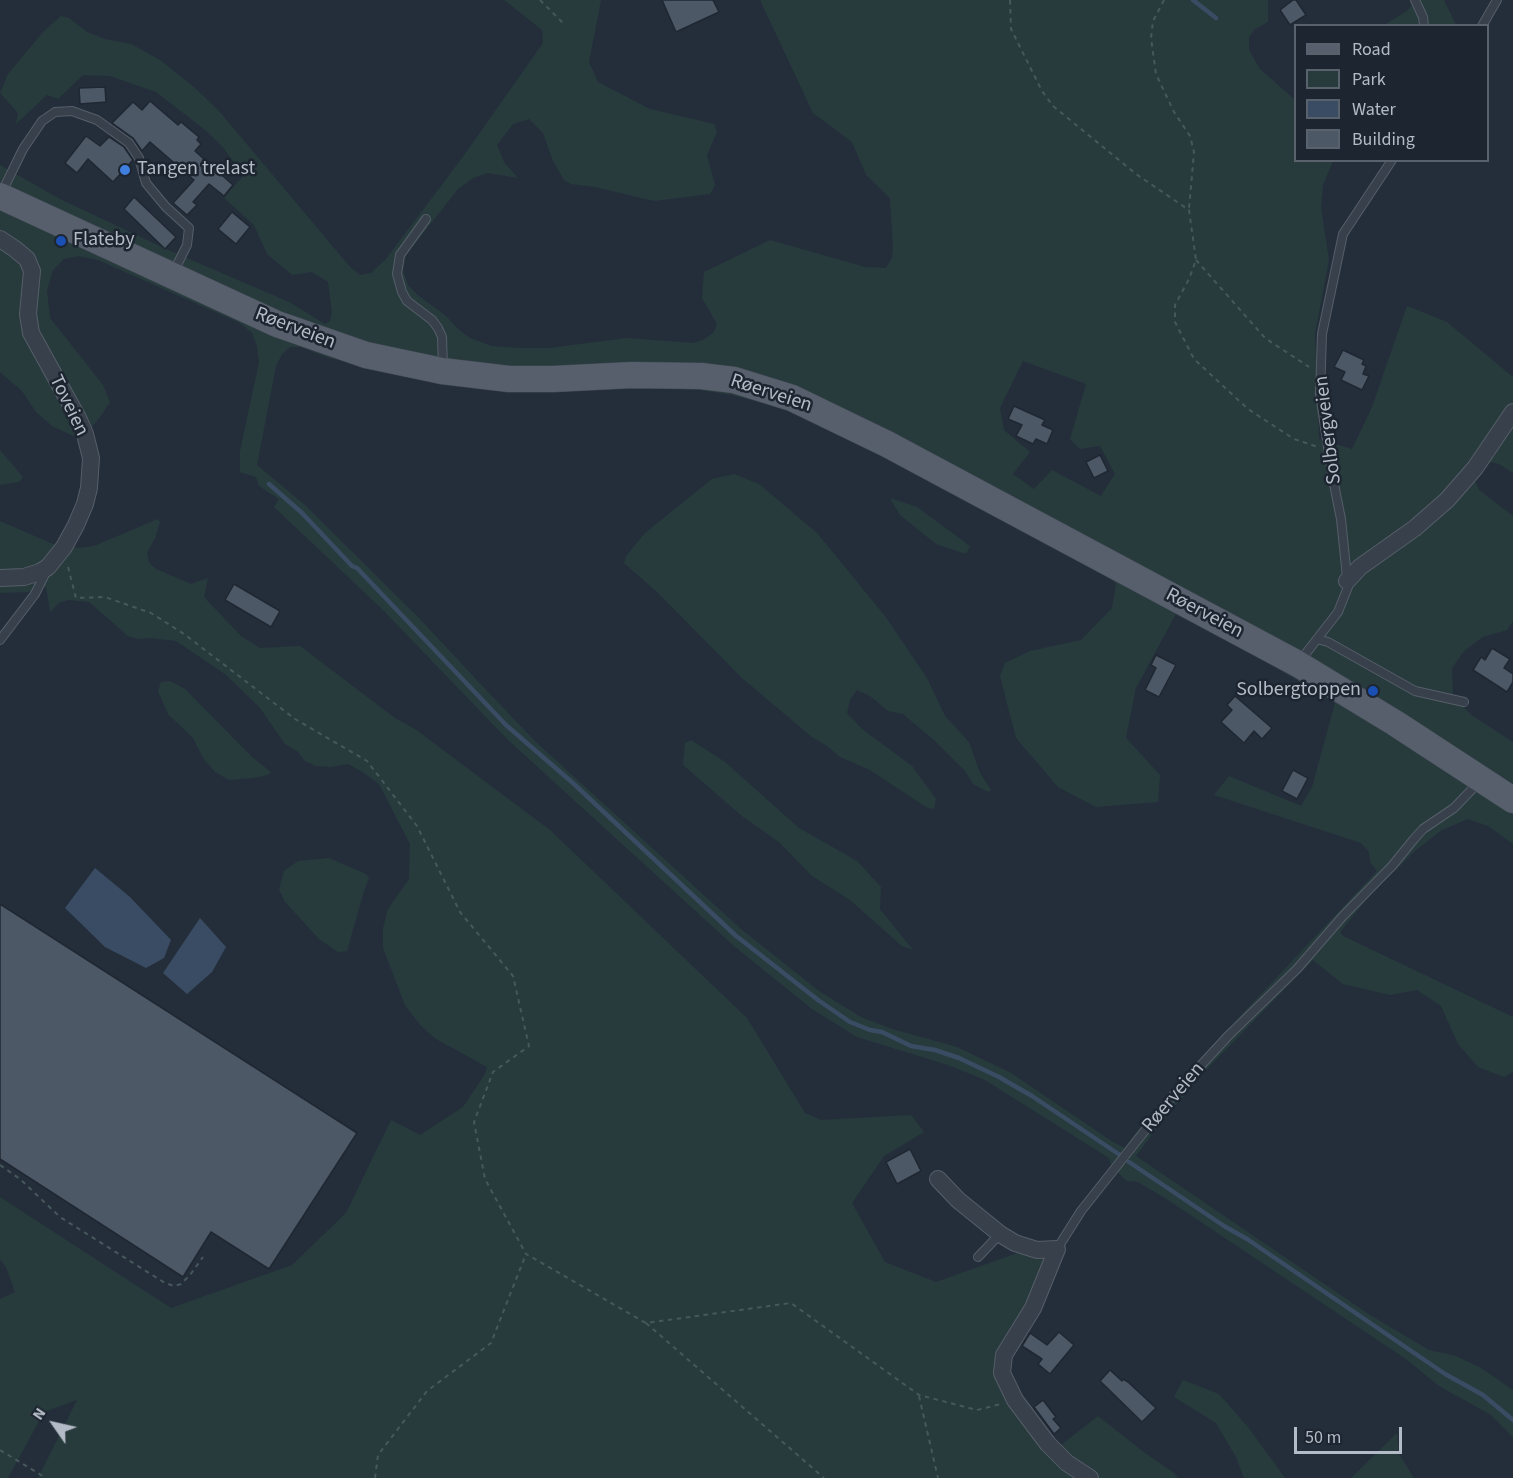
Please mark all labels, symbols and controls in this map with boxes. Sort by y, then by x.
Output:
legend [1294,24,1489,162]
text: Road [1352,37,1391,62]
text: Park [1352,67,1386,92]
text: Water [1352,97,1396,122]
text: Building [1352,127,1415,152]
place label: Tangen trelast [137,158,255,182]
marker: Tangen trelast [118,163,132,177]
place label: Flateby [73,229,135,253]
marker: Flateby [54,234,68,248]
street label: Røerveien [251,303,339,355]
street label: Røerveien [727,370,815,418]
street label: Toveien [43,371,93,441]
street label: Solbergveien [1310,374,1348,486]
street label: Røerveien [1161,584,1247,644]
place label: Solbergtoppen [1236,679,1361,703]
marker: Solbergtoppen [1366,684,1380,698]
street label: Røerveien [1138,1058,1210,1138]
north arrow [24,1394,84,1454]
text: N [27,1403,51,1425]
scale bar [1297,1415,1405,1453]
text: 50 m [1305,1425,1341,1450]

